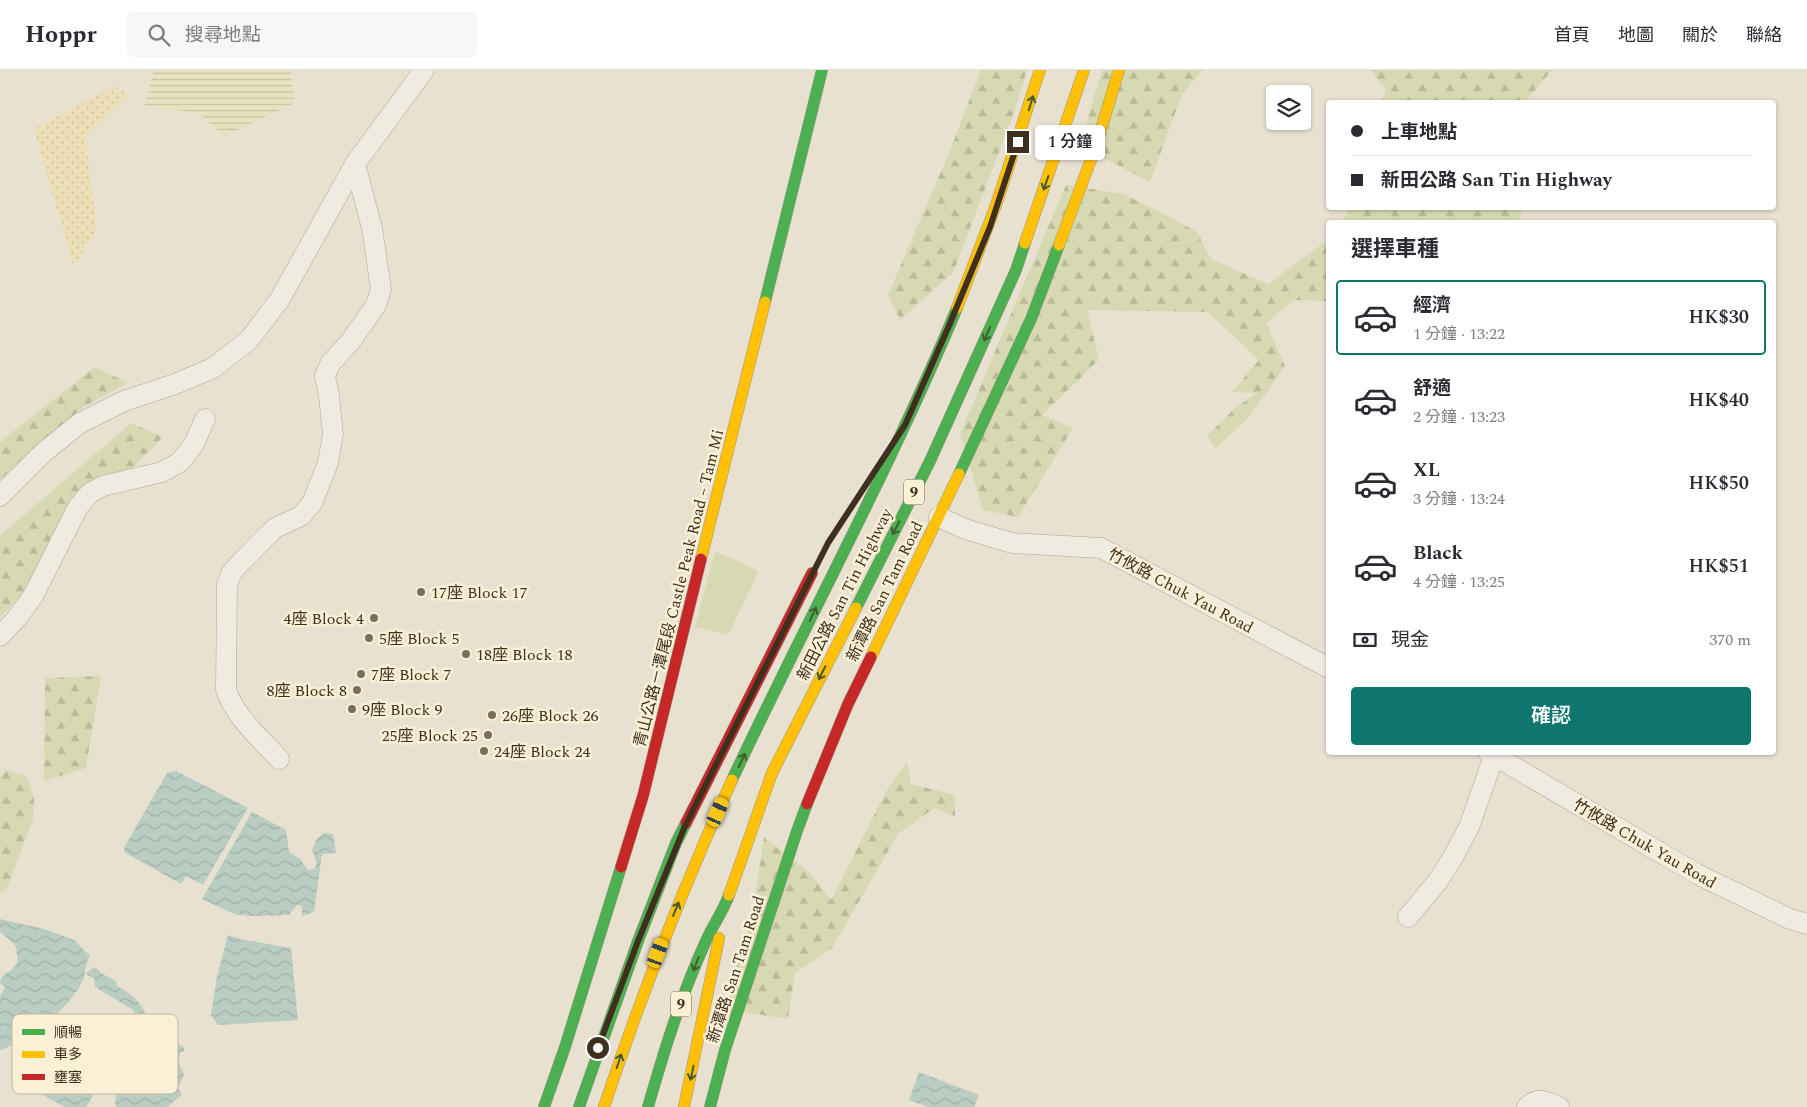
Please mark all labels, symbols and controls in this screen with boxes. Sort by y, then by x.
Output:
search box [127,12,477,57]
text: Hoppr [25,17,97,53]
icon: search [145,21,173,49]
text: 搜尋地點 [185,21,261,50]
text: 首頁 [1554,22,1590,49]
text: 地圖 [1618,22,1654,49]
text: 關於 [1682,22,1718,49]
text: 聯絡 [1746,22,1782,49]
map controls [1266,85,1311,130]
button: layers [1266,85,1311,130]
one-way arrow [1026,95,1036,111]
text: 上車地點 [1381,118,1457,147]
callout: 1 分鐘 [1036,124,1106,160]
text: 1 分鐘 [1048,130,1092,154]
route end [1007,131,1029,153]
text: 新田公路 San Tin Highway [1381,166,1612,195]
one-way arrow [1041,174,1050,190]
text: 選擇車種 [1351,233,1439,266]
text: 經濟 [1413,291,1451,320]
icon: car [1353,295,1398,340]
text: HK$30 [1688,303,1749,332]
text: 1 分鐘 · 13:22 [1413,322,1505,346]
one-way arrow [982,326,991,341]
text: 舒適 [1413,374,1451,403]
icon: car [1353,378,1398,423]
text: HK$40 [1688,386,1749,415]
text: 2 分鐘 · 13:23 [1413,405,1505,429]
street label: 青山公路－潭尾段 Castle Peak Road – Tam Mi [628,427,730,750]
text: XL [1413,456,1440,485]
icon: car [1353,461,1398,506]
text: HK$50 [1688,469,1749,498]
road number: 9 [904,480,924,504]
text: 3 分鐘 · 13:24 [1413,487,1505,511]
street label: 新田公路 San Tin Highway [791,503,899,685]
street label: 新潭路 San Tam Road [840,517,929,666]
one-way arrow [891,521,901,536]
text: Black [1413,539,1463,568]
street label: 竹攸路 Chuk Yau Road [1103,542,1258,640]
icon: car [1353,544,1398,589]
text: HK$51 [1688,552,1749,581]
text: 4 分鐘 · 13:25 [1413,570,1505,594]
place label: 17座 Block 17 [431,581,527,605]
marker: 17座 Block 17 [415,586,427,598]
place label: 4座 Block 4 [284,607,364,631]
one-way arrow [809,607,818,622]
marker: 4座 Block 4 [368,612,380,624]
icon: cash [1351,626,1379,654]
text: 現金 [1391,626,1429,655]
place label: 5座 Block 5 [379,627,459,651]
text: 370 m [1709,628,1751,652]
marker: 5座 Block 5 [363,632,375,644]
place label: 18座 Block 18 [476,643,572,667]
marker: 18座 Block 18 [460,648,472,660]
place label: 7座 Block 7 [371,663,451,687]
one-way arrow [817,665,826,680]
marker: 7座 Block 7 [355,668,367,680]
place label: 8座 Block 8 [267,679,347,703]
marker: 8座 Block 8 [351,684,363,696]
button: 確認 [1351,687,1751,745]
place label: 9座 Block 9 [362,698,442,722]
marker: 9座 Block 9 [346,703,358,715]
place label: 26座 Block 26 [502,704,598,728]
marker: 26座 Block 26 [486,709,498,721]
place label: 25座 Block 25 [382,724,478,748]
marker: 25座 Block 25 [482,729,494,741]
place label: 24座 Block 24 [494,740,590,764]
marker: 24座 Block 24 [478,745,490,757]
one-way arrow [738,753,747,768]
street label: 竹攸路 Chuk Yau Road [1568,793,1721,895]
car [705,795,730,829]
street label: 新潭路 San Tam Road [701,892,771,1046]
one-way arrow [672,901,681,917]
car [645,936,670,970]
one-way arrow [691,956,700,971]
road number: 9 [671,992,691,1016]
legend [12,1014,178,1094]
text: 順暢 [54,1022,82,1043]
route start [587,1037,609,1059]
text: 車多 [54,1044,82,1065]
one-way arrow [615,1053,625,1069]
one-way arrow [687,1064,696,1080]
text: 壅塞 [54,1067,82,1088]

